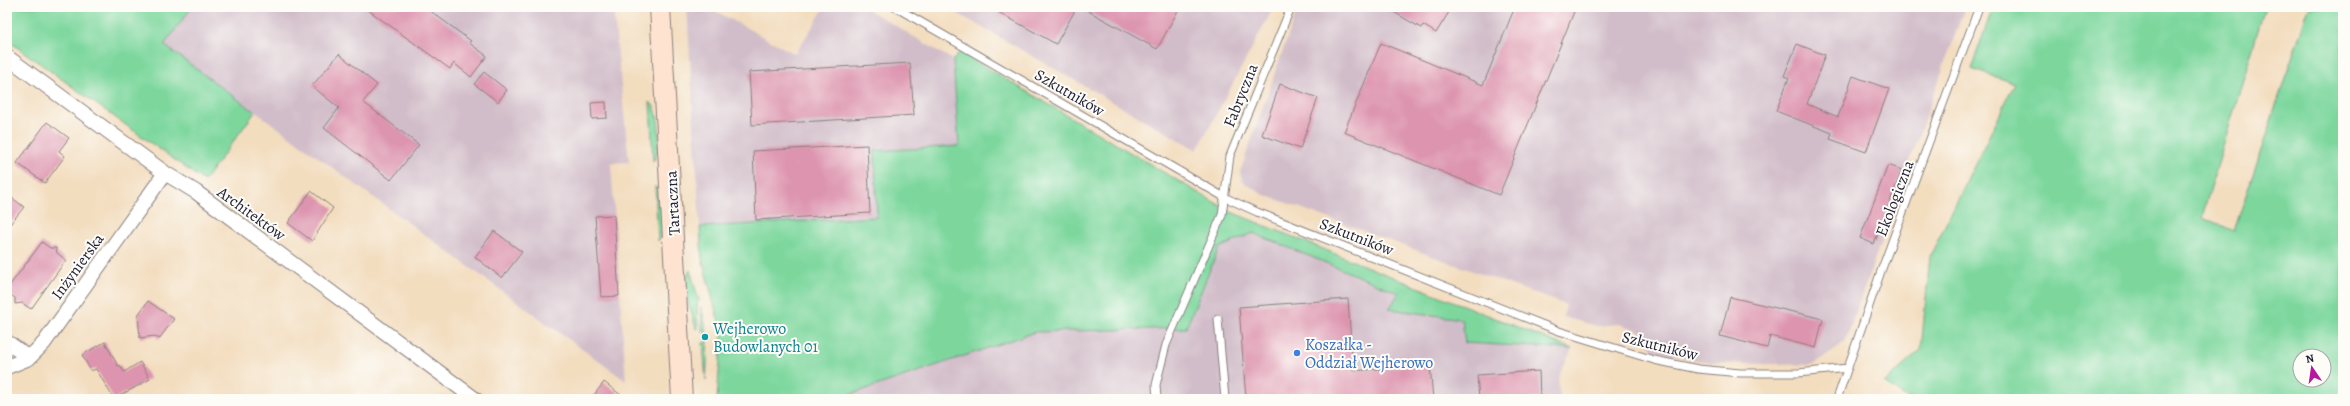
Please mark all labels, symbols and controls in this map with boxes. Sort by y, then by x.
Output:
street label: Fabryczna [1218,60,1264,130]
street label: Szkutników [1030,64,1109,122]
street label: Ekologiczna [1870,157,1920,240]
street label: Tartaczna [660,170,686,236]
street label: Architektów [212,181,291,246]
street label: Szkutników [1316,213,1397,261]
street label: Inżynierska [46,229,110,304]
place label: Wejherowo Budowlanych 01 [712,318,819,358]
street label: Szkutników [1619,326,1701,366]
marker: Wejherowo Budowlanych 01 [700,332,710,342]
place label: Koszałka - Oddział Wejherowo [1305,334,1433,374]
marker: Koszałka - Oddział Wejherowo [1292,348,1302,358]
north arrow [2292,348,2332,388]
text: N [2304,351,2315,367]

